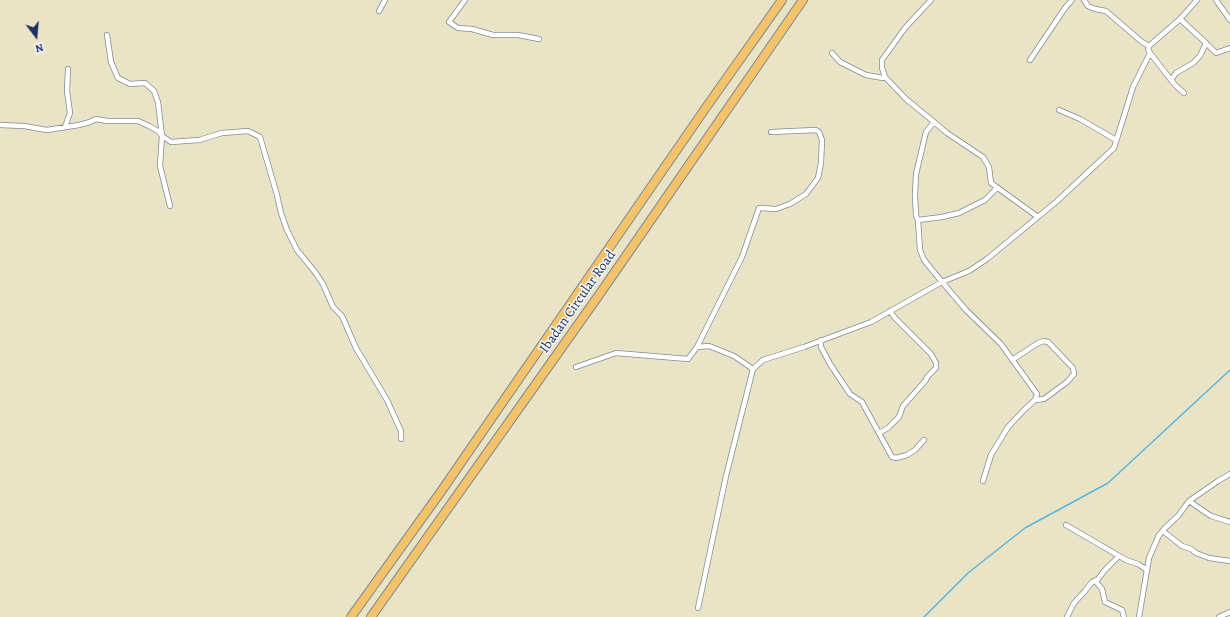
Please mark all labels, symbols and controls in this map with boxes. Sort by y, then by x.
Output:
north arrow [16,16,56,56]
text: N [34,40,45,56]
street label: Ibadan Circular Road [536,247,620,357]

